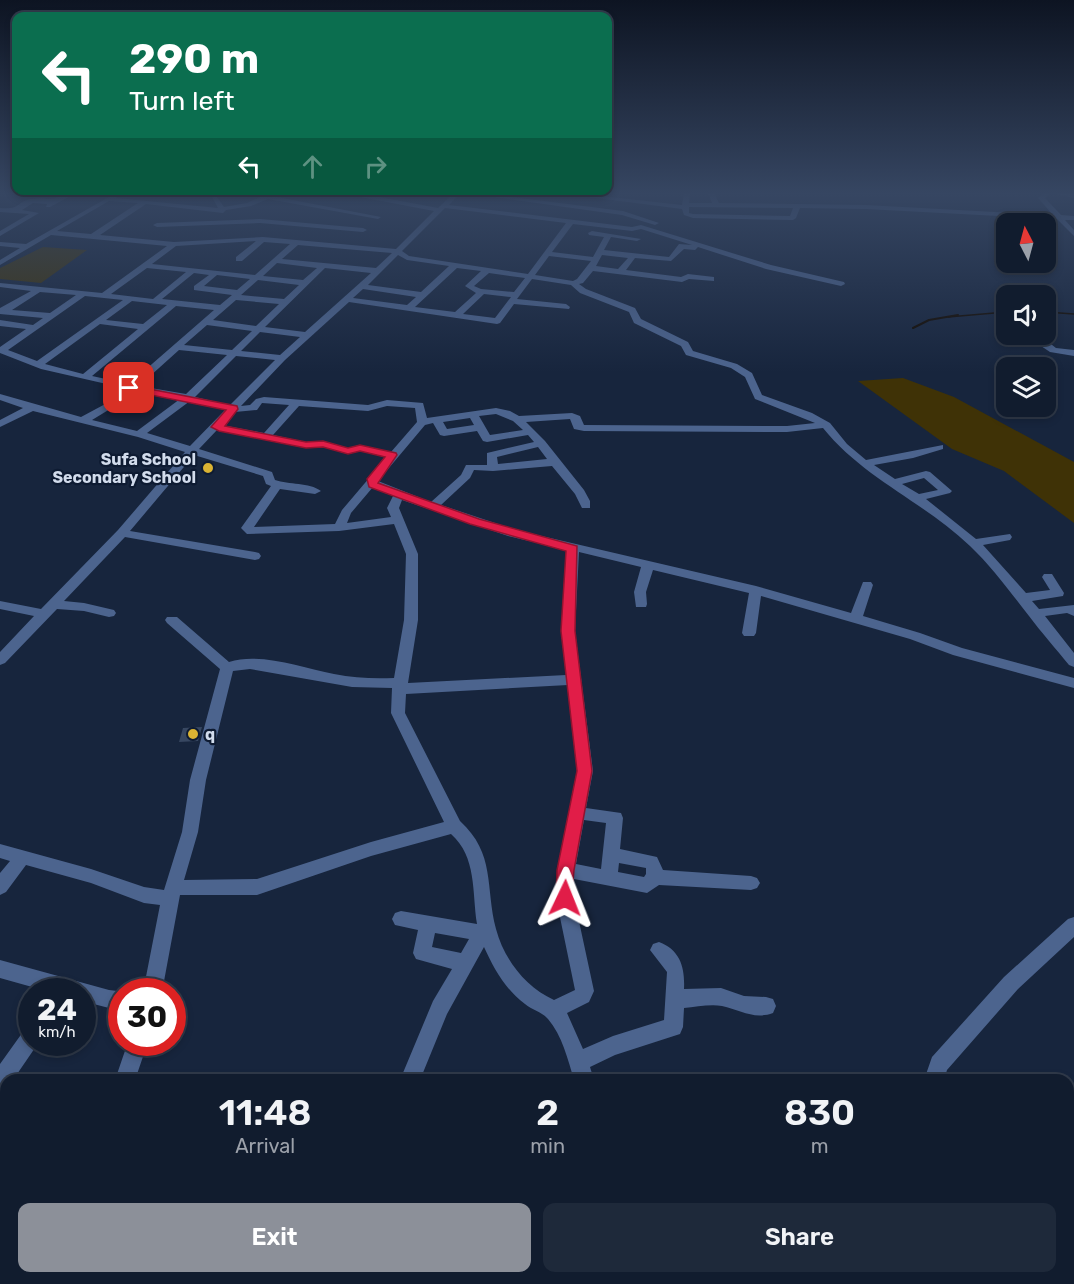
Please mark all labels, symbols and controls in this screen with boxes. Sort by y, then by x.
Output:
text: 290 m [129,34,259,84]
icon: left [30,36,108,114]
text: Turn left [129,85,234,117]
icon: left [233,150,266,183]
icon: ahead [296,150,329,183]
icon: right [359,150,392,183]
north arrow [996,213,1056,273]
map controls [996,213,1056,417]
button: sound [996,285,1056,345]
button: layers [996,357,1056,417]
pin [103,362,154,413]
icon: arrive [112,371,145,404]
place label: Sufa School Secondary School [52,450,196,487]
marker: Sufa School Secondary School [201,461,215,475]
place label: q [205,725,215,744]
marker: q [186,727,200,741]
position arrow [533,866,597,930]
speed limit sign: 30 [108,978,186,1056]
text: 24 [37,992,77,1028]
text: km/h [38,1023,76,1041]
text: 11:48 [219,1091,312,1134]
text: 2 [536,1091,559,1134]
text: 830 [784,1091,855,1134]
text: Arrival [235,1134,295,1158]
text: min [530,1134,565,1158]
text: m [811,1134,828,1158]
button: Exit [18,1203,531,1272]
button: Share [543,1203,1056,1272]

